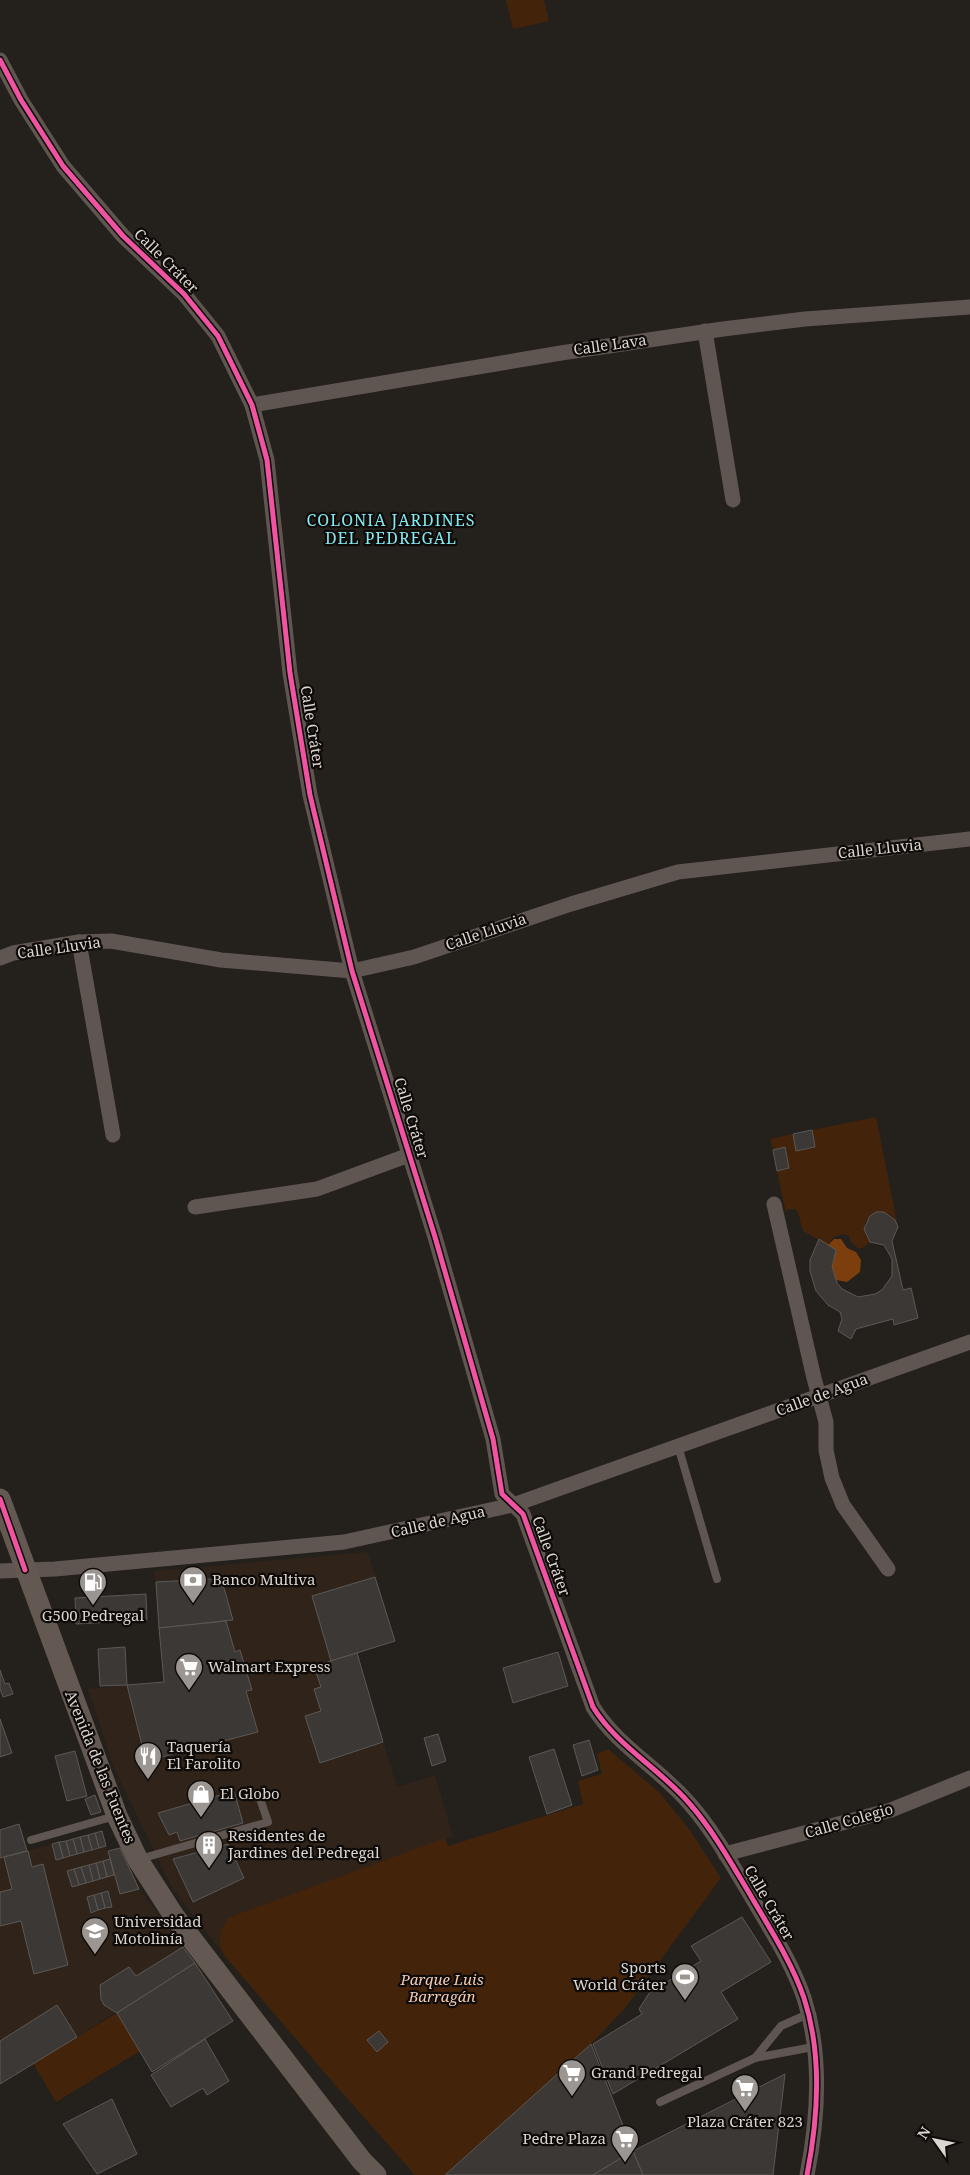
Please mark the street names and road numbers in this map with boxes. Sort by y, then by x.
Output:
street label: Calle Cráter [130,224,203,297]
street label: Calle Lava [572,329,648,359]
street label: Calle Cráter [297,684,329,770]
street label: Calle Lluvia [837,834,923,862]
street label: Calle Lluvia [443,908,529,954]
street label: Calle Lluvia [16,931,102,963]
street label: Calle Cráter [390,1075,434,1161]
street label: Calle de Agua [773,1368,870,1420]
street label: Calle de Agua [389,1500,487,1542]
street label: Calle Cráter [528,1513,576,1598]
street label: Avenida de las Fuentes [61,1687,141,1846]
street label: Calle Colegio [802,1798,895,1842]
street label: Calle Cráter [740,1861,799,1944]

